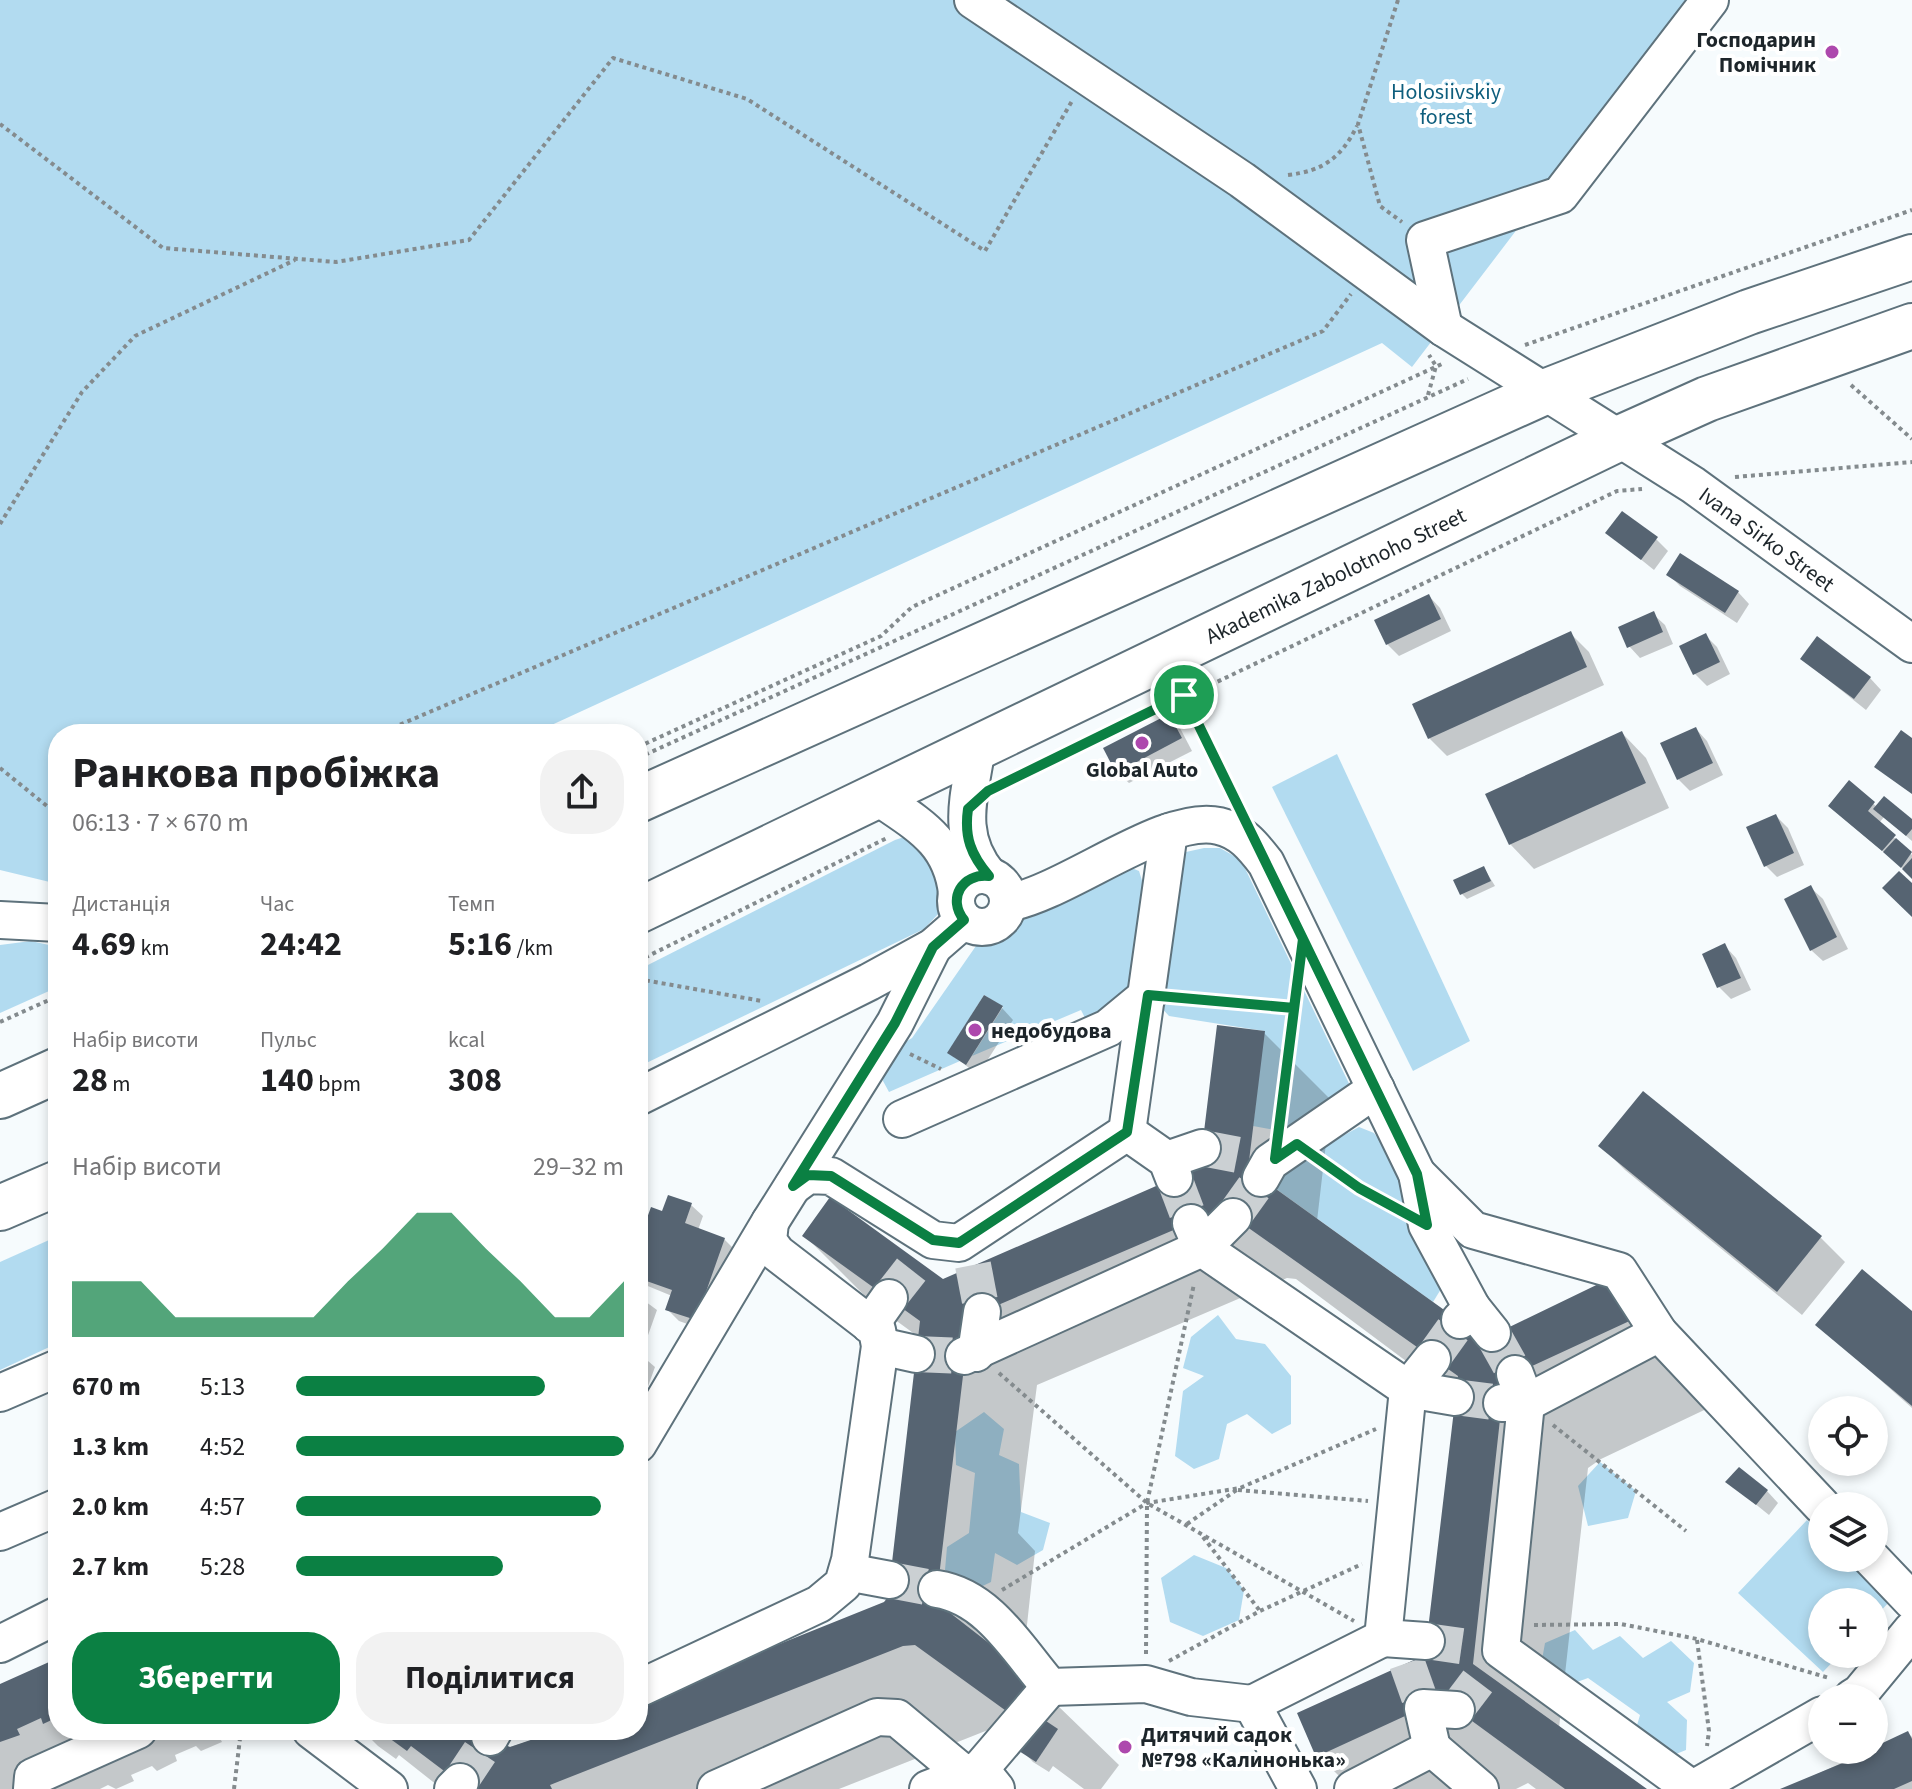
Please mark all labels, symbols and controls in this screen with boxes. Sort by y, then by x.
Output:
place label: Господарин Помічник [1696,24,1816,81]
marker: Господарин Помічник [1823,43,1841,61]
park label: Holosiivskiy forest [1391,76,1502,133]
street label: Ivana Sirko Street [1692,479,1842,600]
street label: Akademika Zabolotnoho Street [1200,499,1472,652]
pin [1150,661,1218,729]
icon: arrive [1162,673,1206,717]
marker: Global Auto [1133,734,1151,752]
text: Ранкова пробіжка [72,742,440,805]
button: share [540,750,624,834]
place label: Global Auto [1086,754,1198,786]
text: 06:13 · 7 × 670 m [72,804,249,841]
text: Дистанція [72,888,171,920]
text: Час [260,888,294,920]
text: Темп [448,888,495,920]
text: 4.69 [72,920,136,969]
text: 24:42 [260,920,342,969]
text: 5:16 [448,920,512,969]
text: km [136,932,170,964]
text: /km [512,932,553,964]
place label: недобудова [991,1015,1112,1047]
marker: недобудова [966,1021,984,1039]
text: Набір висоти [72,1024,199,1056]
text: Пульс [260,1024,317,1056]
text: kcal [448,1024,485,1056]
text: 28 [72,1056,108,1105]
text: 140 [260,1056,314,1105]
text: 308 [448,1056,502,1105]
text: m [108,1068,131,1100]
text: bpm [314,1068,361,1100]
text: Набір висоти [72,1148,222,1185]
text: 29–32 m [533,1148,624,1185]
text: 670 m [72,1368,141,1405]
text: 5:13 [200,1368,245,1405]
map controls [1808,1396,1888,1764]
button: locate [1808,1396,1888,1476]
text: 1.3 km [72,1428,149,1465]
text: 4:52 [200,1428,245,1465]
text: 2.0 km [72,1488,149,1525]
text: 4:57 [200,1488,245,1525]
button: layers [1808,1492,1888,1572]
text: 2.7 km [72,1548,149,1585]
text: 5:28 [200,1548,245,1585]
button: + [1808,1588,1888,1668]
button: Зберегти [72,1632,340,1724]
button: Поділитися [356,1632,624,1724]
button: − [1808,1684,1888,1764]
place label: Дитячий садок №798 «Калинонька» [1141,1719,1346,1776]
marker: Дитячий садок №798 «Калинонька» [1116,1738,1134,1756]

